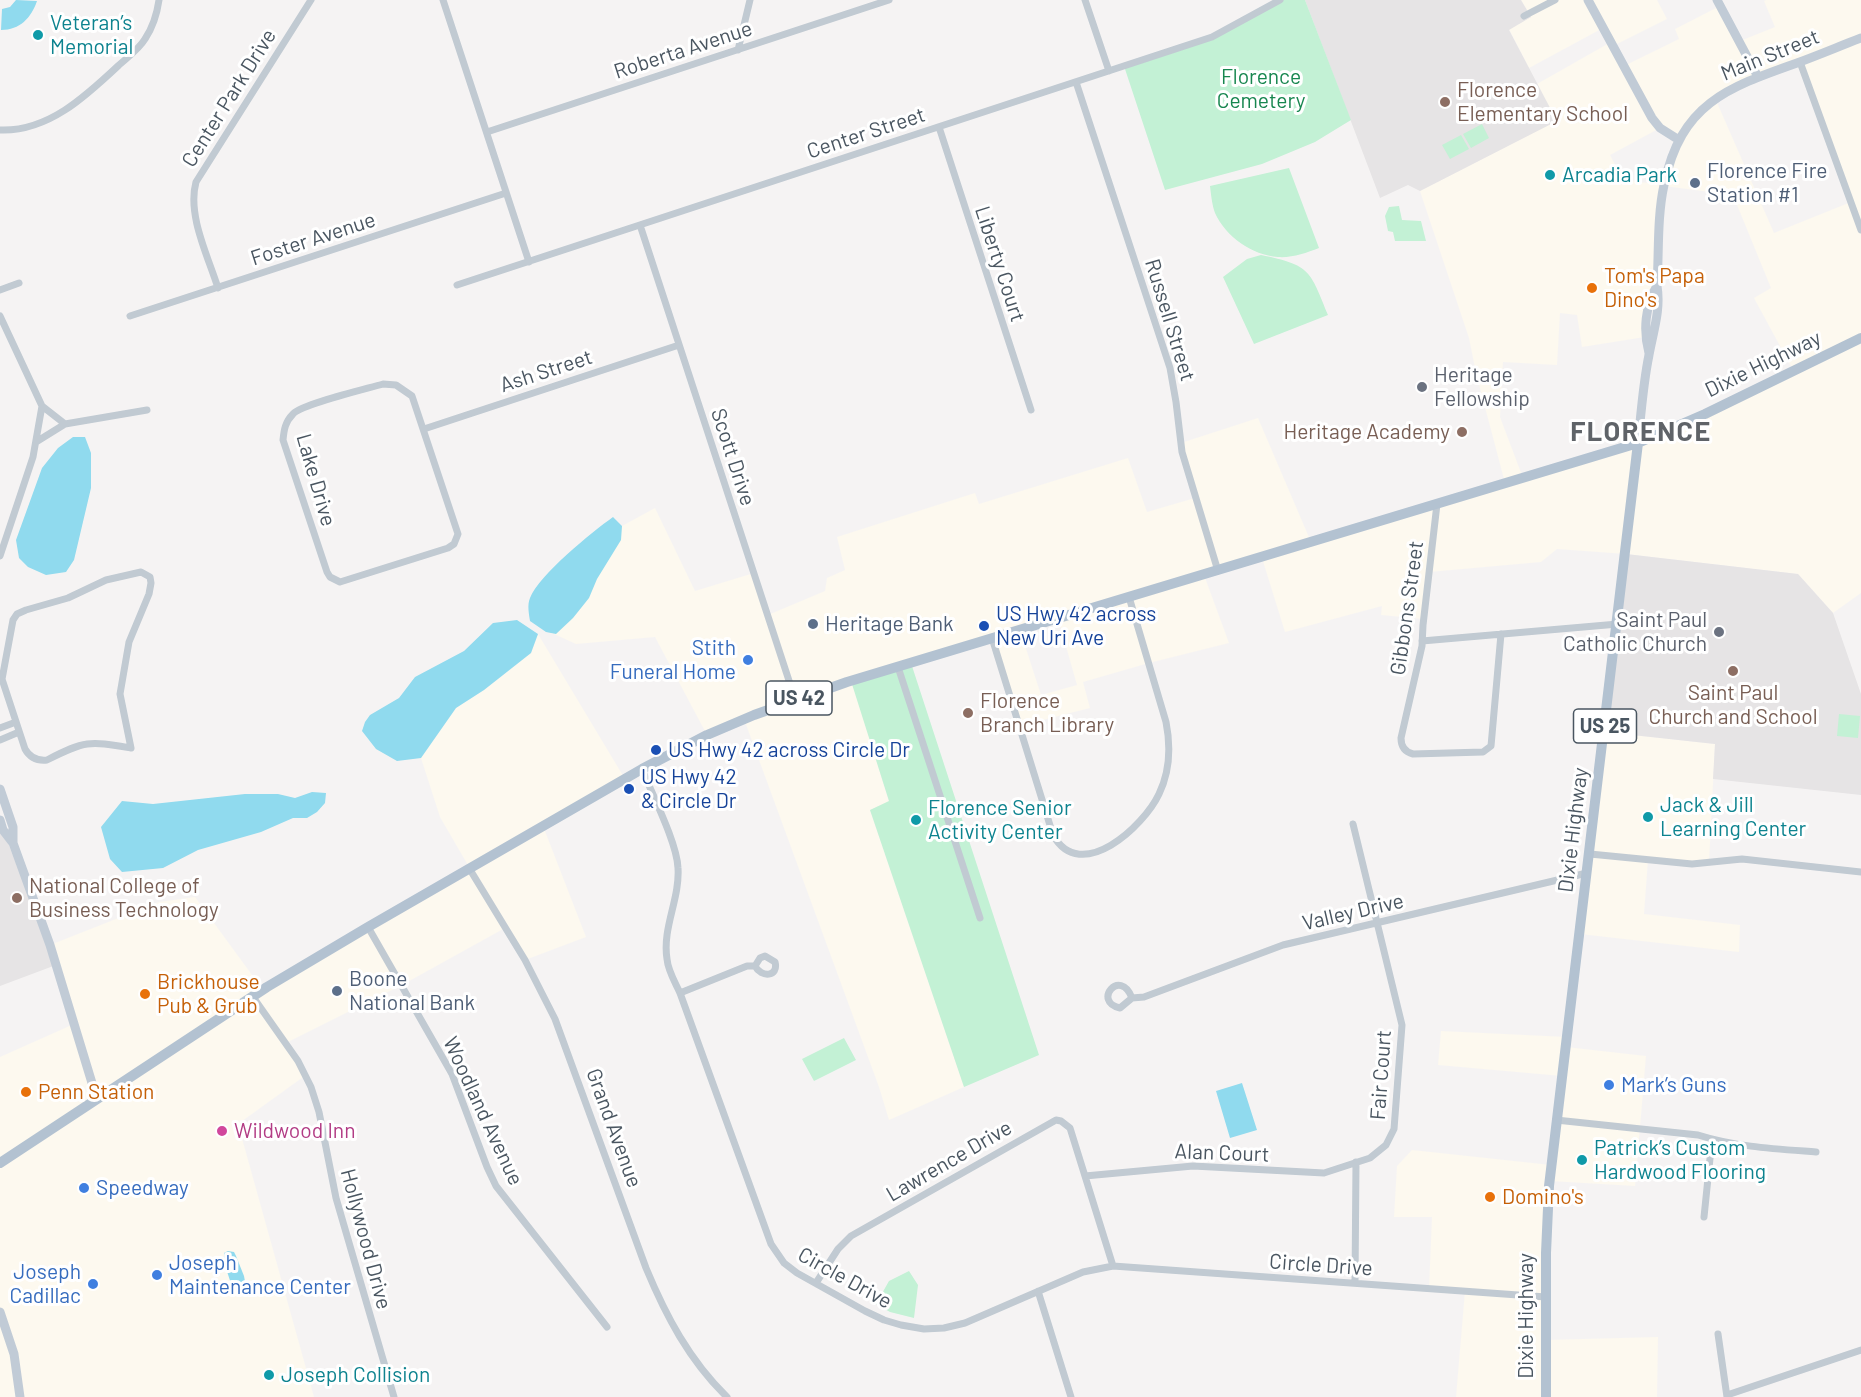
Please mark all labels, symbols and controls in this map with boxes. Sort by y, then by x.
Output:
place label: Veteran’s Memorial [50,10,133,60]
street label: Roberta Avenue [611,16,755,84]
street label: Center Park Drive [176,24,282,172]
street label: Main Street [1717,24,1823,86]
marker: Veteran’s Memorial [31,28,45,42]
park label: Florence Cemetery [1217,64,1305,114]
place label: Florence Elementary School [1457,77,1628,127]
marker: Florence Elementary School [1438,95,1452,109]
street label: Center Street [804,102,928,164]
place label: Florence Fire Station #1 [1707,158,1827,208]
place label: Arcadia Park [1562,162,1677,188]
marker: Arcadia Park [1543,168,1557,182]
marker: Florence Fire Station #1 [1688,176,1702,190]
street label: Liberty Court [969,203,1031,325]
street label: Foster Avenue [247,207,379,271]
street label: Russell Street [1139,256,1201,384]
place label: Tom's Papa Dino's [1604,263,1705,313]
marker: Tom's Papa Dino's [1585,281,1599,295]
street label: Dixie Highway [1701,325,1825,403]
street label: Ash Street [497,344,595,398]
place label: Heritage Fellowship [1434,362,1530,412]
marker: Heritage Fellowship [1415,380,1429,394]
street label: Scott Drive [705,405,761,509]
district label: FLORENCE [1570,416,1712,448]
place label: Heritage Academy [1283,419,1450,445]
marker: Heritage Academy [1455,425,1469,439]
street label: Lake Drive [291,431,341,529]
street label: Gibbons Street [1385,539,1429,677]
place label: US Hwy 42 across New Uri Ave [996,601,1156,651]
place label: Saint Paul Catholic Church [1563,607,1707,657]
place label: Heritage Bank [825,611,954,637]
marker: Heritage Bank [806,617,820,631]
marker: US Hwy 42 across New Uri Ave [977,619,991,633]
marker: Saint Paul Catholic Church [1712,625,1726,639]
place label: Stith Funeral Home [610,635,736,685]
marker: Stith Funeral Home [741,653,755,667]
marker: Saint Paul Church and School [1726,664,1740,678]
place label: Saint Paul Church and School [1649,680,1817,730]
road number: US 42 [766,681,832,715]
place label: Florence Branch Library [980,688,1114,738]
marker: Florence Branch Library [961,706,975,720]
road number: US 25 [1574,709,1636,743]
place label: US Hwy 42 across Circle Dr [668,737,910,763]
marker: US Hwy 42 across Circle Dr [649,743,663,757]
place label: US Hwy 42 & Circle Dr [641,764,737,814]
street label: Dixie Highway [1553,766,1593,894]
marker: US Hwy 42 & Circle Dr [622,782,636,796]
place label: Jack & Jill Learning Center [1660,792,1806,842]
place label: Florence Senior Activity Center [928,795,1072,845]
marker: Jack & Jill Learning Center [1641,810,1655,824]
marker: Florence Senior Activity Center [909,813,923,827]
place label: National College of Business Technology [29,873,219,923]
street label: Valley Drive [1300,888,1406,936]
marker: National College of Business Technology [10,891,24,905]
place label: Boone National Bank [349,966,475,1016]
place label: Brickhouse Pub & Grub [157,969,260,1019]
marker: Boone National Bank [330,984,344,998]
marker: Brickhouse Pub & Grub [138,987,152,1001]
street label: Fair Court [1365,1029,1397,1121]
street label: Woodland Avenue [438,1033,528,1189]
street label: Grand Avenue [581,1065,647,1191]
place label: Mark’s Guns [1621,1072,1727,1098]
marker: Mark’s Guns [1602,1078,1616,1092]
place label: Penn Station [38,1079,154,1105]
marker: Penn Station [19,1085,33,1099]
street label: Lawrence Drive [882,1115,1016,1207]
place label: Wildwood Inn [234,1118,356,1144]
marker: Wildwood Inn [215,1124,229,1138]
place label: Patrick’s Custom Hardwood Flooring [1594,1135,1766,1185]
street label: Alan Court [1174,1139,1270,1167]
marker: Patrick’s Custom Hardwood Flooring [1575,1153,1589,1167]
street label: Hollywood Drive [335,1166,397,1312]
place label: Speedway [96,1175,189,1201]
marker: Speedway [77,1181,91,1195]
place label: Domino's [1502,1184,1584,1210]
marker: Domino's [1483,1190,1497,1204]
street label: Circle Drive [794,1242,896,1314]
street label: Circle Drive [1268,1249,1374,1281]
place label: Joseph Maintenance Center [169,1250,351,1300]
street label: Dixie Highway [1513,1253,1539,1379]
place label: Joseph Cadillac [10,1259,81,1309]
marker: Joseph Maintenance Center [150,1268,164,1282]
marker: Joseph Cadillac [86,1277,100,1291]
place label: Joseph Collision [281,1362,430,1388]
marker: Joseph Collision [262,1368,276,1382]

